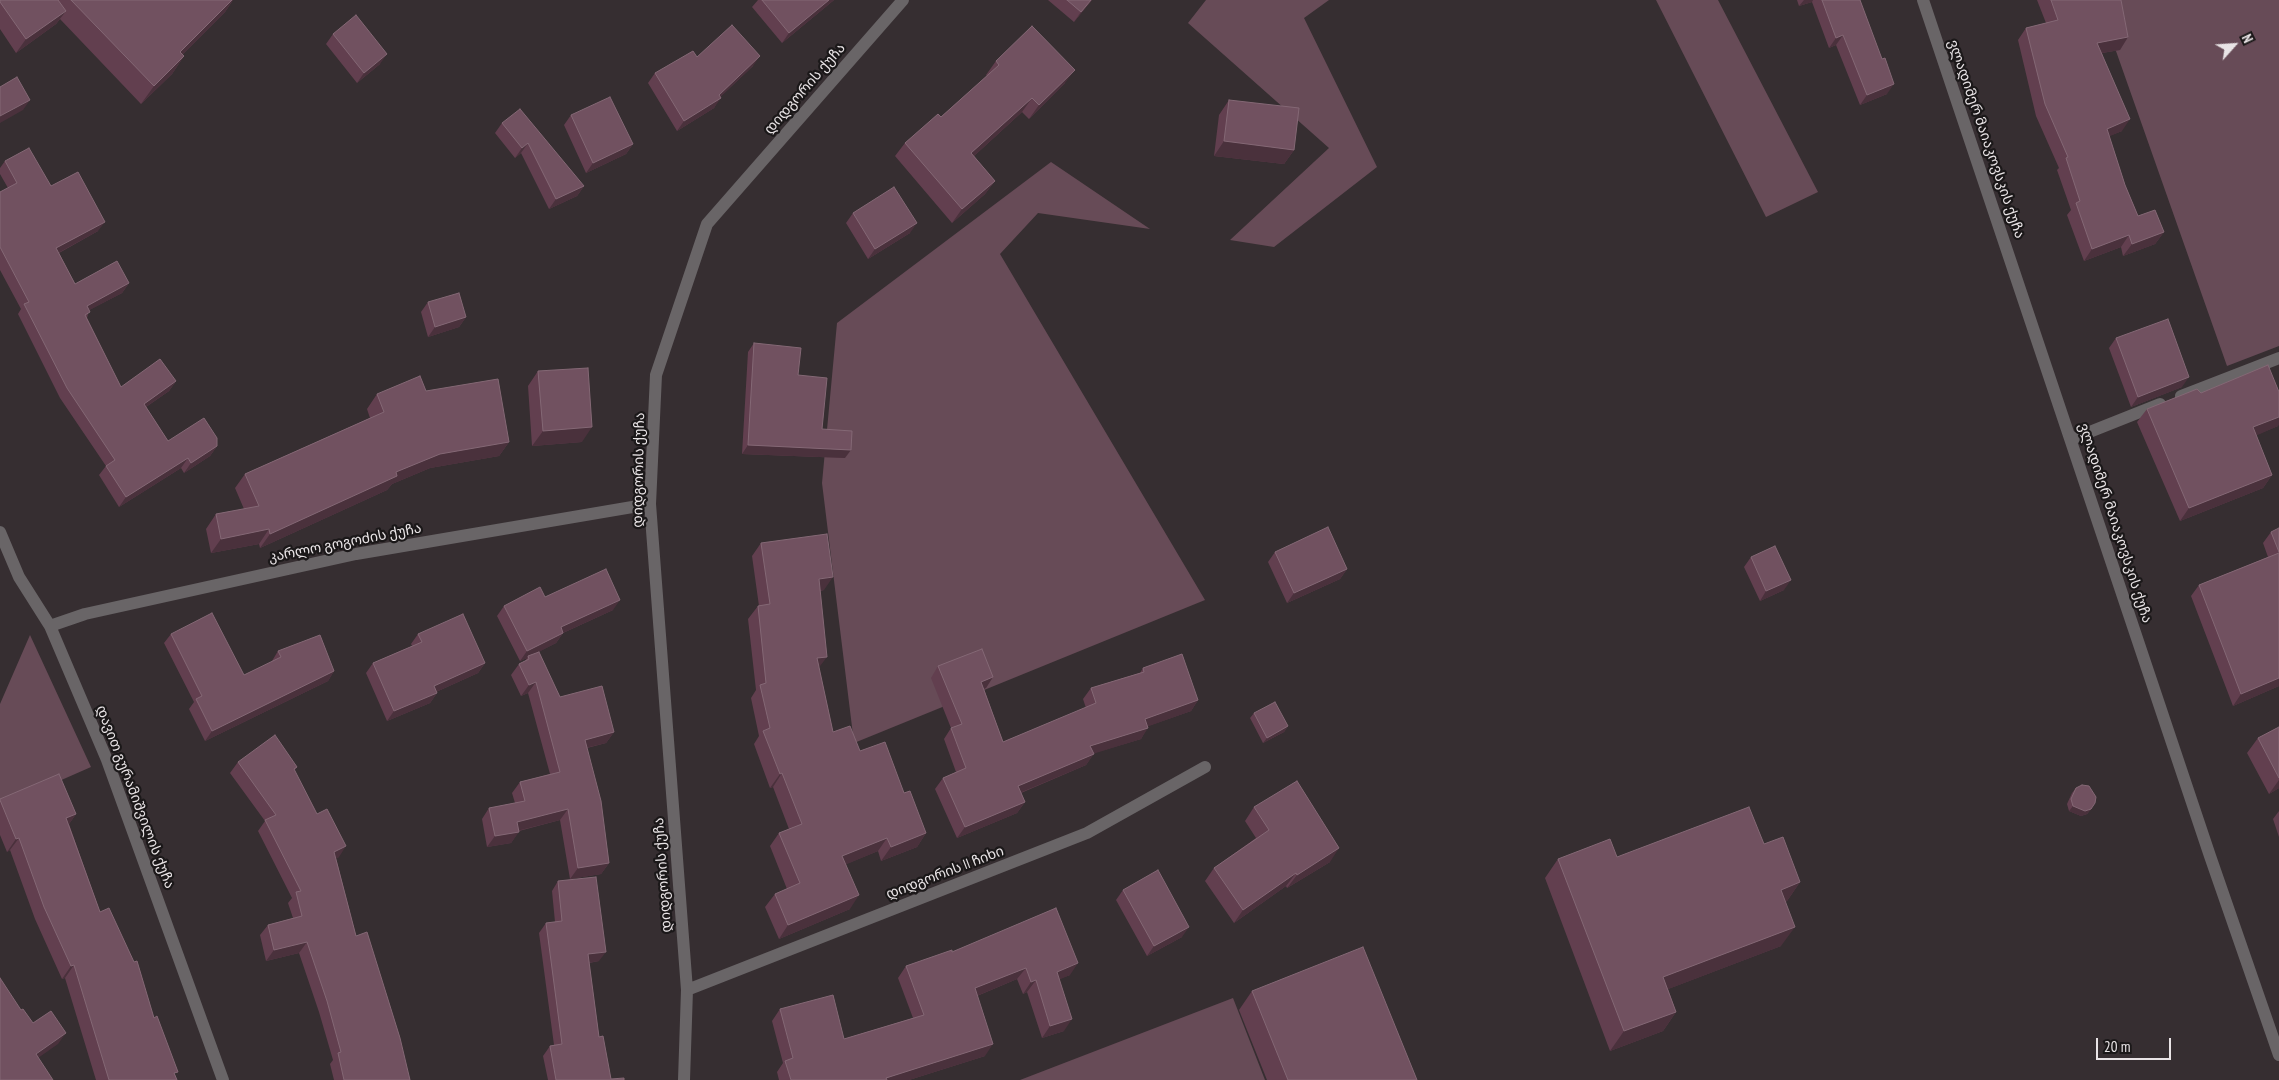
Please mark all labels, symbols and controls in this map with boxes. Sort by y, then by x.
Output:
north arrow [2209,20,2259,70]
text: N [2238,31,2257,46]
street label: ვლადიმერ მაიაკოვსკის ქუჩა [1944,37,2028,241]
street label: დიდგორის ქუჩა [761,40,849,138]
street label: დიდგორის ქუჩა [630,412,648,528]
street label: ვლადიმერ მაიაკოვსკის ქუჩა [2075,421,2155,625]
street label: კარლო გოგოძის ქუჩა [267,520,423,566]
street label: დავით გურამიშვილის ქუჩა [92,703,178,891]
street label: დიდგორის ქუჩა [651,817,675,933]
street label: დიდგორის II ჩიხი [884,843,1006,903]
scale bar [2099,1028,2174,1060]
text: 20 m [2104,1037,2130,1056]

